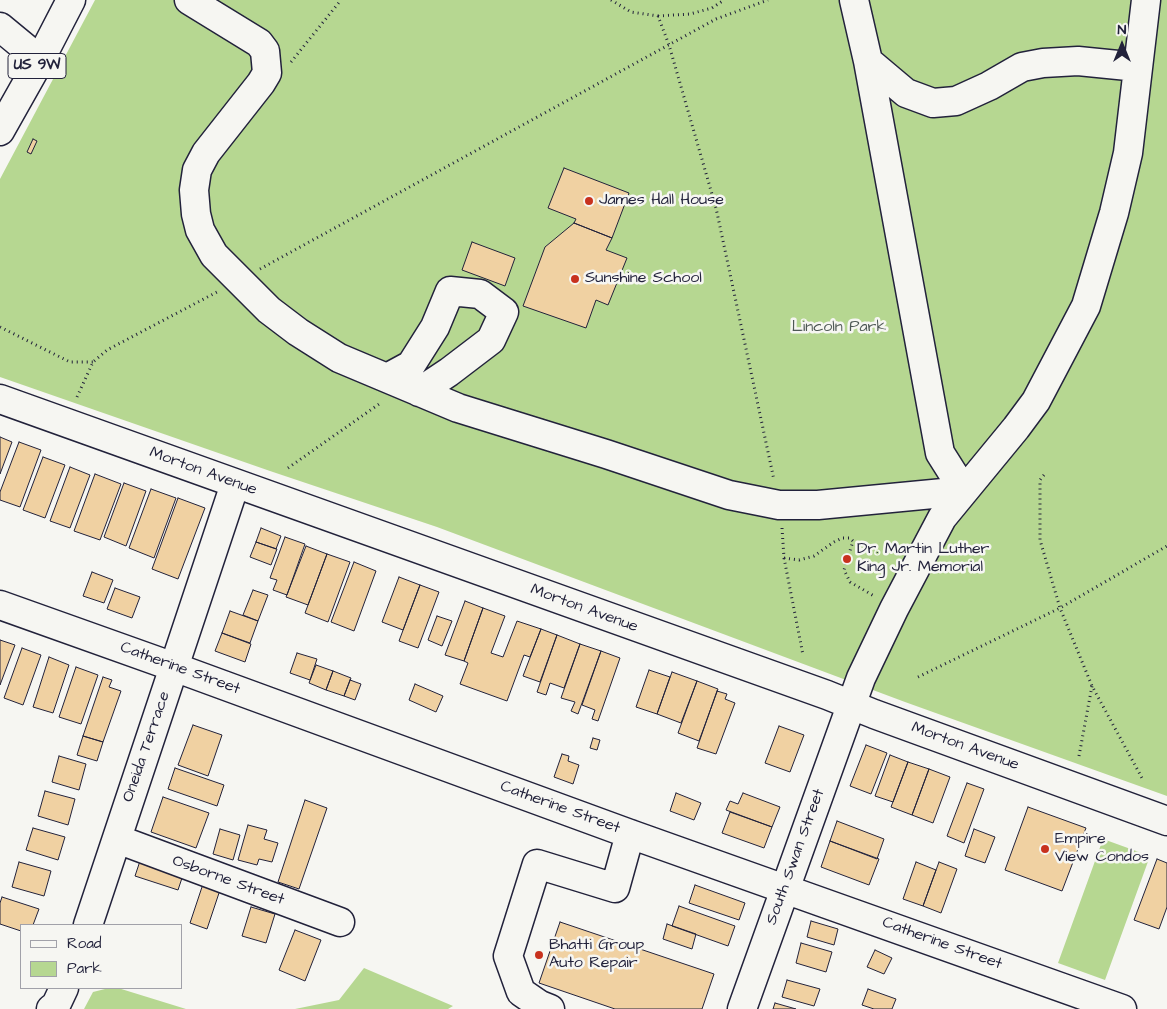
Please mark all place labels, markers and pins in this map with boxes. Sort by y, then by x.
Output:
place label: James Hall House [599,191,724,211]
marker: James Hall House [583,195,595,207]
place label: Sunshine School [585,269,702,289]
marker: Sunshine School [569,273,581,285]
place label: Dr. Martin Luther King Jr. Memorial [857,540,989,578]
marker: Dr. Martin Luther King Jr. Memorial [841,553,853,565]
place label: Empire View Condos [1055,830,1149,868]
marker: Empire View Condos [1039,843,1051,855]
place label: Bhatti Group Auto Repair [549,936,644,974]
marker: Bhatti Group Auto Repair [533,949,545,961]

